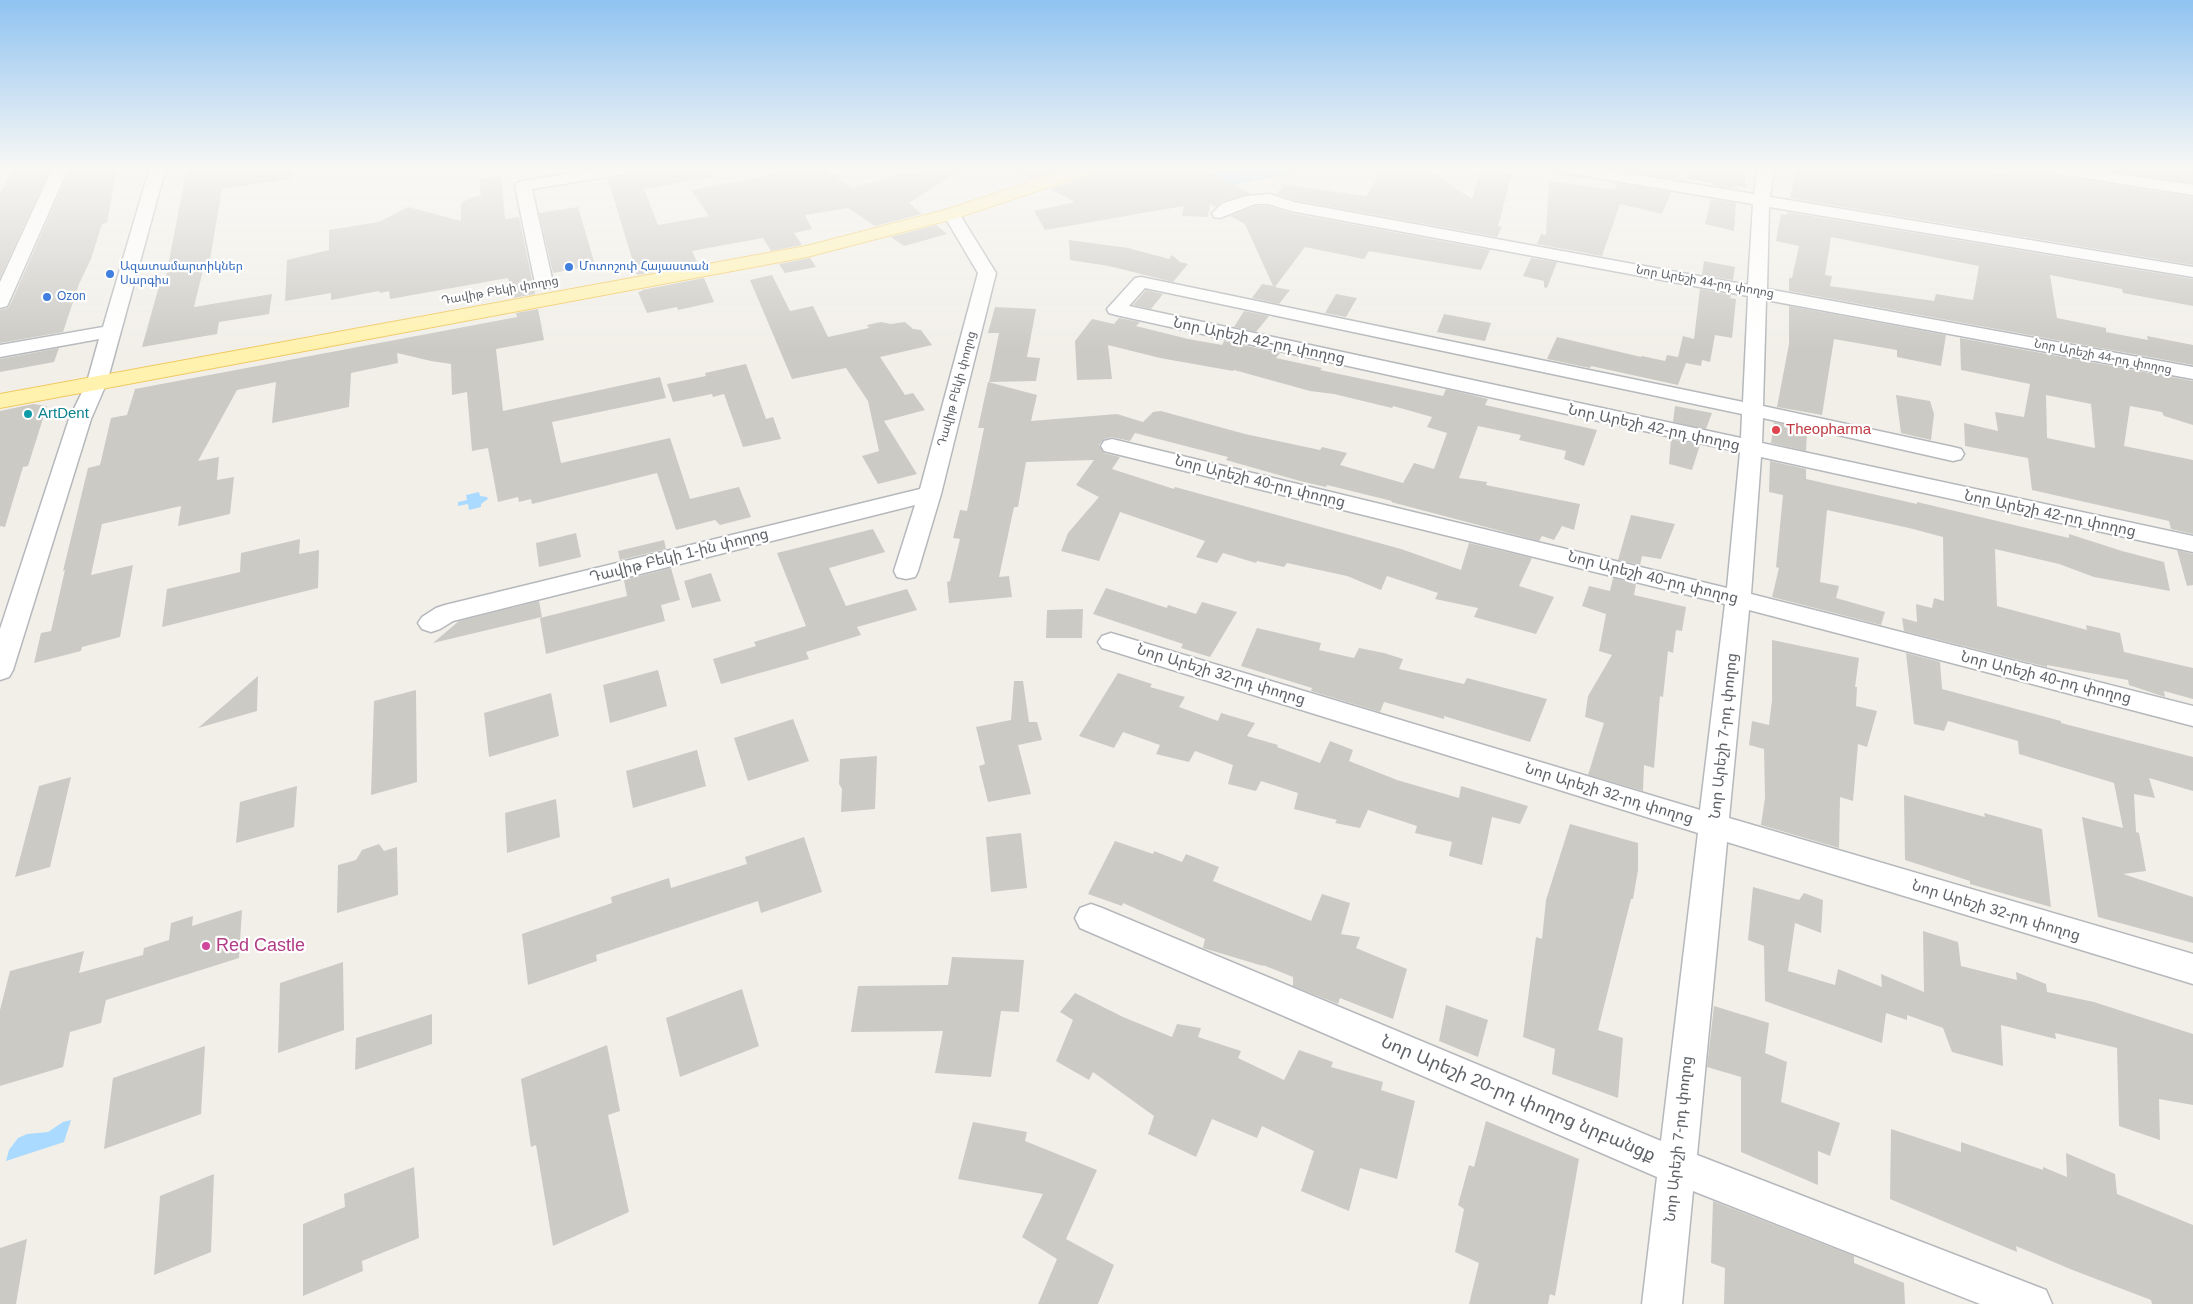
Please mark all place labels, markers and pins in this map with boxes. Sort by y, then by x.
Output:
place label: Ազատամարտիկներ Սարգիս [120,260,243,288]
place label: Մոտոշոփ Հայաստան [579,260,709,274]
marker: Մոտոշոփ Հայաստան [563,261,575,273]
marker: Ազատամարտիկներ Սարգիս [104,268,116,280]
place label: Ozon [57,290,86,304]
marker: Ozon [41,291,53,303]
place label: ArtDent [38,405,89,423]
marker: ArtDent [22,408,34,420]
place label: Theopharma [1786,421,1871,439]
marker: Theopharma [1770,424,1782,436]
place label: Red Castle [216,935,305,957]
marker: Red Castle [200,940,212,952]

